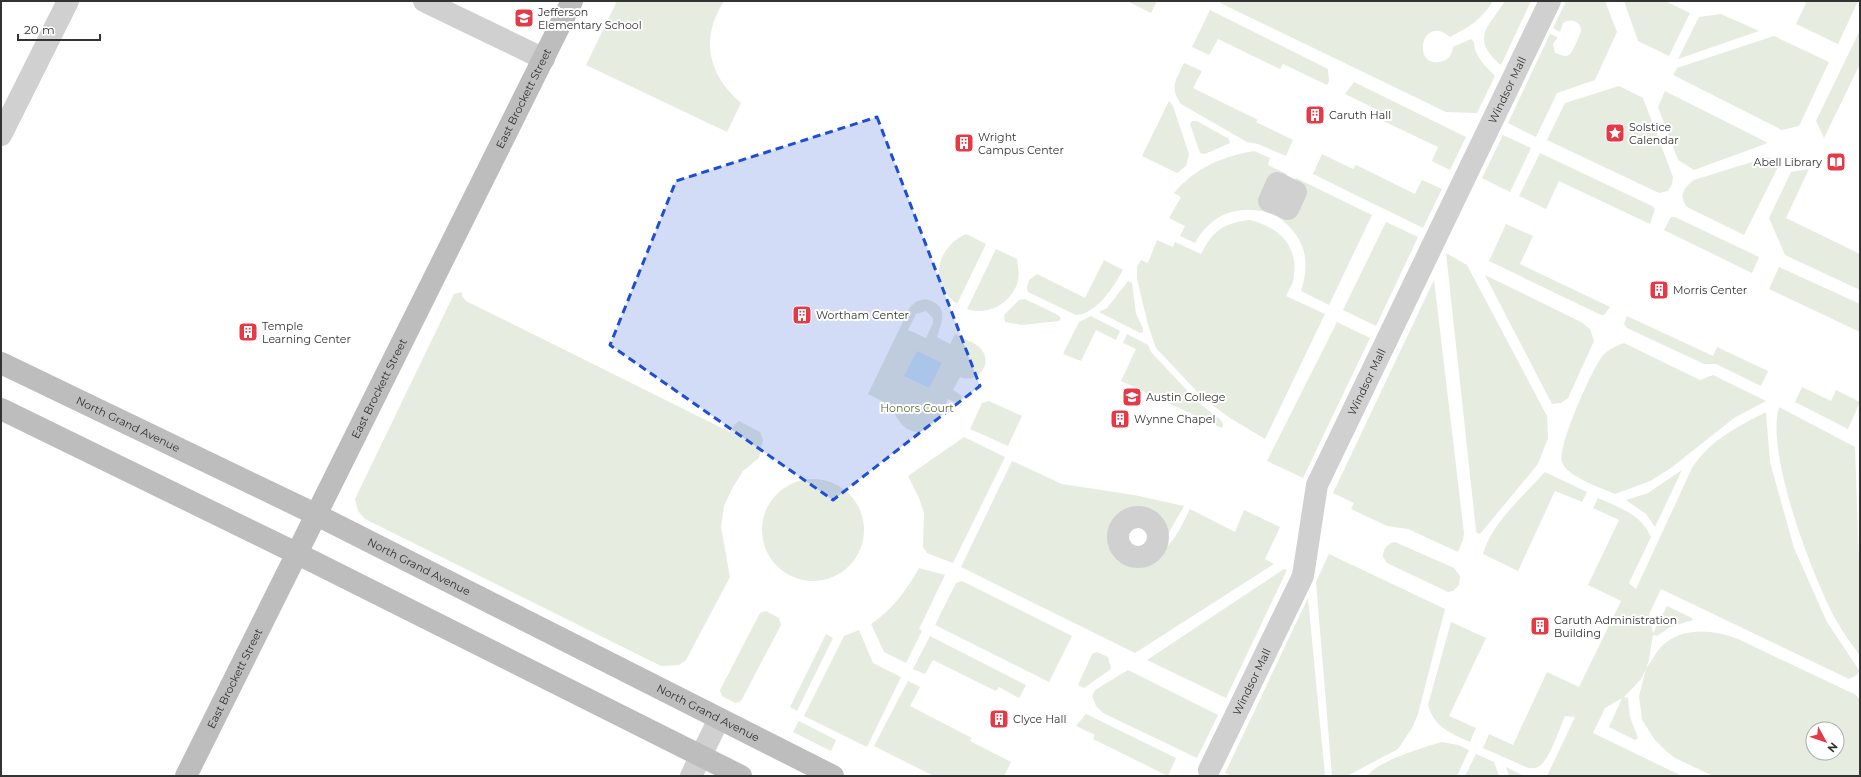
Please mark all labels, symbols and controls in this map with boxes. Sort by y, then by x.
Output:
place label: Jefferson Elementary School [537,5,642,32]
school or university icon: Jefferson Elementary School [513,7,535,29]
scale bar [18,16,100,42]
text: 20 m [24,22,55,37]
street label: East Brockett Street [493,46,555,151]
street label: Windsor Mall [1485,54,1529,126]
building icon: Caruth Hall [1304,104,1326,126]
place label: Caruth Hall [1329,108,1391,122]
place label: Solstice Calendar [1629,120,1679,147]
place icon: Solstice Calendar [1604,122,1626,144]
place label: Wright Campus Center [978,130,1064,157]
building icon: Wright Campus Center [953,132,975,154]
library icon: Abell Library [1825,151,1847,173]
place label: Abell Library [1754,155,1822,169]
building icon: Morris Center [1648,279,1670,301]
place label: Morris Center [1673,283,1747,297]
building icon: Wortham Center [791,304,813,326]
place label: Wortham Center [816,308,909,322]
place label: Temple Learning Center [262,319,351,346]
building icon: Temple Learning Center [237,321,259,343]
street label: East Brockett Street [348,336,410,441]
street label: Windsor Mall [1345,346,1389,418]
school or university icon: Austin College [1121,386,1143,408]
place label: Austin College [1146,390,1226,404]
street label: North Grand Avenue [74,393,183,455]
park label: Honors Court [880,401,954,415]
building icon: Wynne Chapel [1109,408,1131,430]
place label: Wynne Chapel [1134,412,1215,426]
street label: North Grand Avenue [365,535,473,599]
place label: Caruth Administration Building [1554,613,1677,640]
building icon: Caruth Administration Building [1529,615,1551,637]
street label: East Brockett Street [204,626,266,731]
street label: Windsor Mall [1230,646,1274,717]
street label: North Grand Avenue [654,681,762,745]
building icon: Clyce Hall [988,708,1010,730]
place label: Clyce Hall [1013,712,1066,726]
north arrow [1805,721,1845,761]
text: N [1824,740,1841,755]

